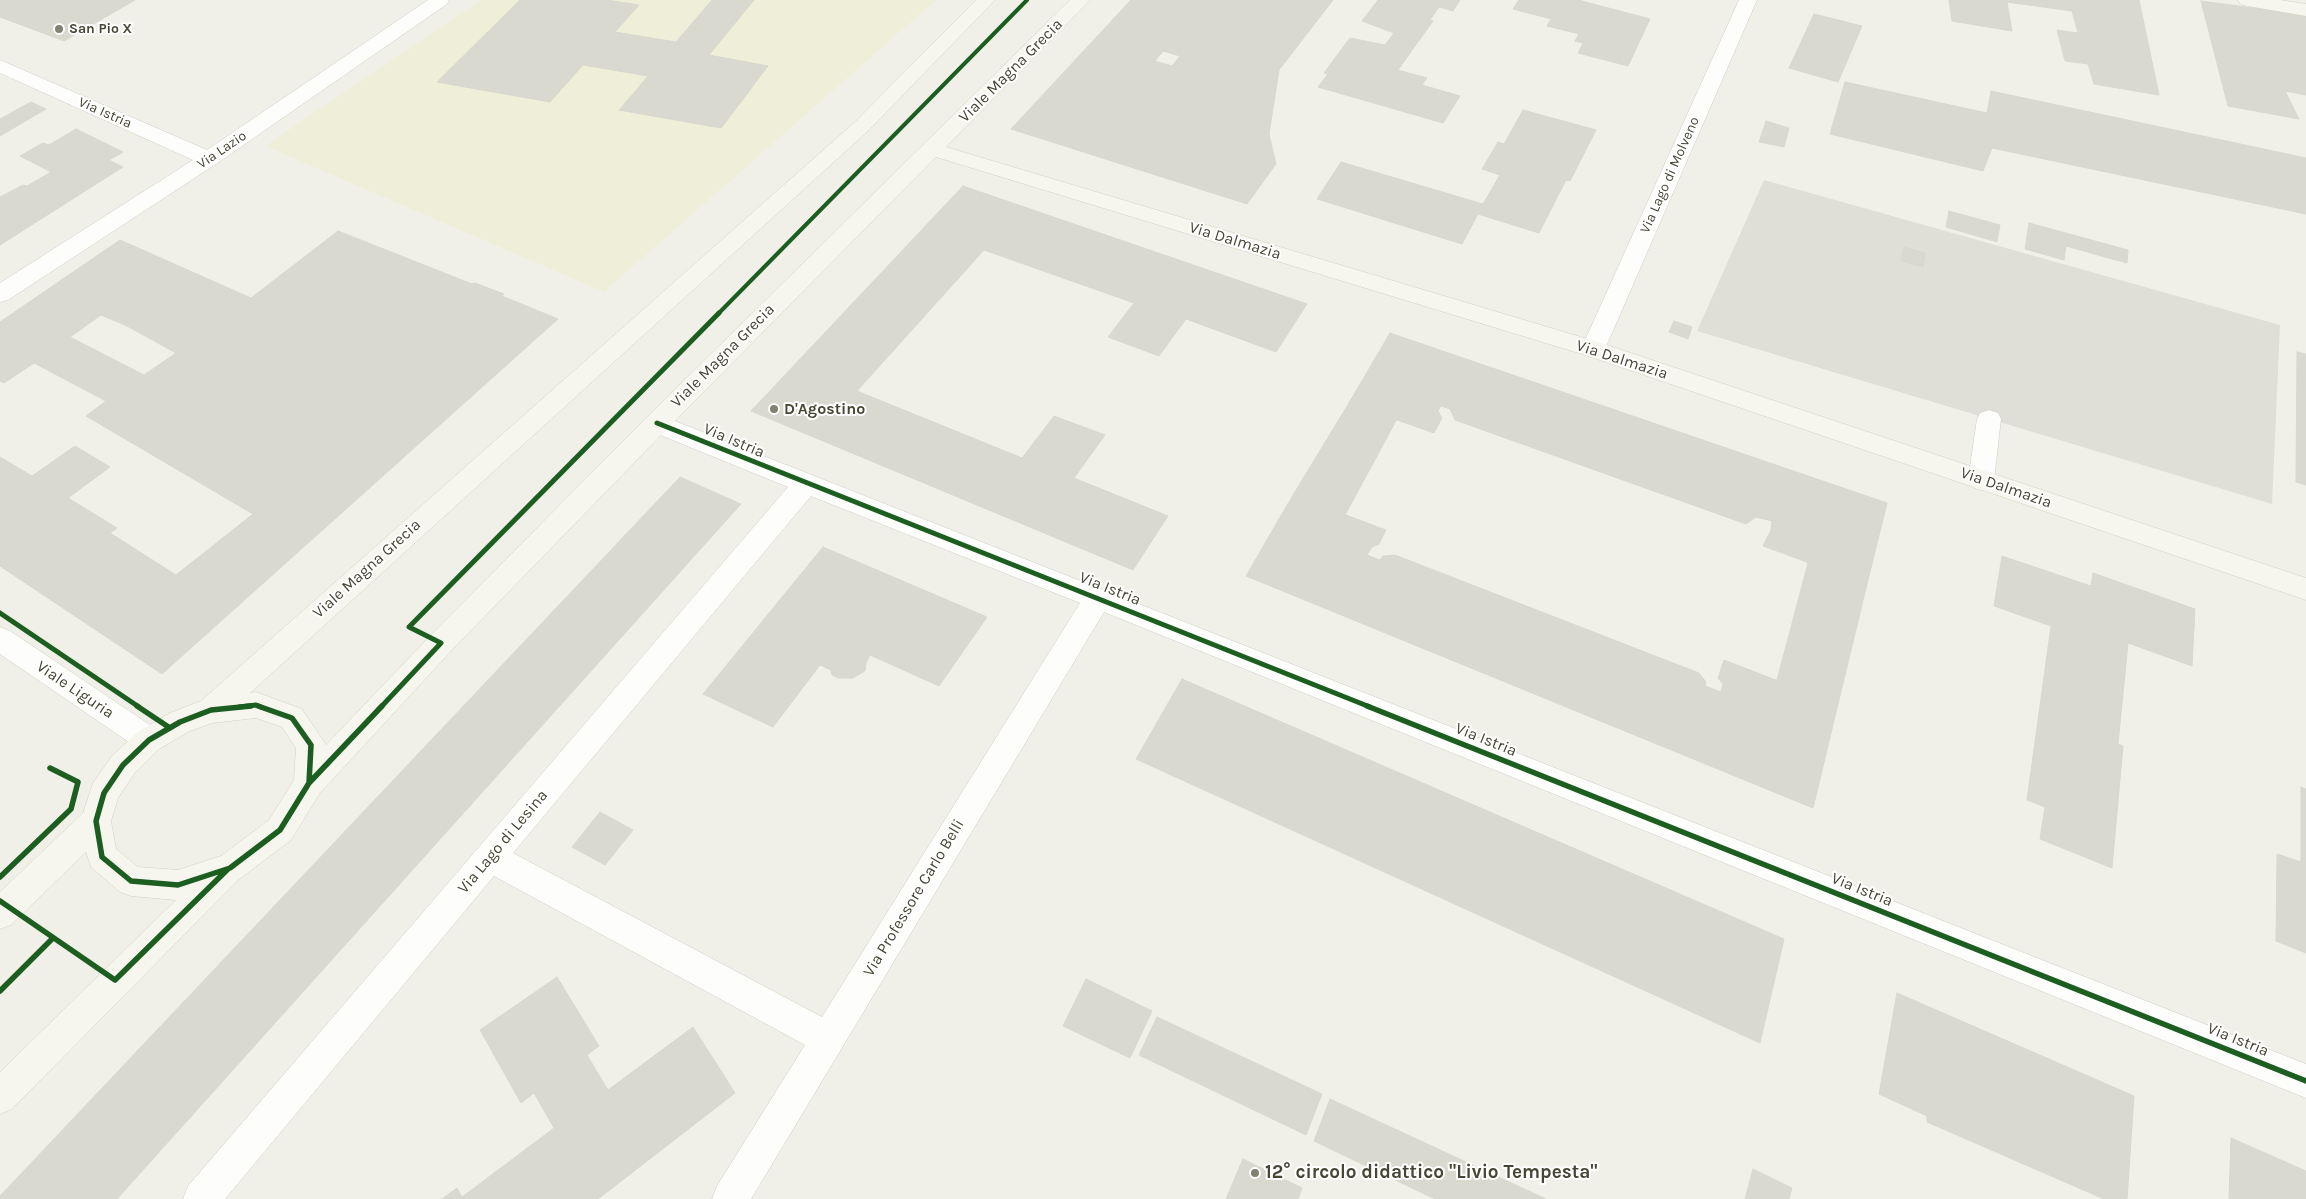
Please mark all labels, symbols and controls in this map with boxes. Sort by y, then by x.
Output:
street label: Viale Magna Grecia [955,15,1067,127]
place label: San Pio X [69,21,132,37]
marker: San Pio X [53,23,65,35]
street label: Via Istria [76,94,134,132]
street label: Via Lago di Molveno [1637,114,1703,236]
street label: Via Lazio [194,127,250,173]
street label: Via Dalmazia [1187,218,1283,264]
street label: Viale Magna Grecia [667,300,779,412]
street label: Via Dalmazia [1574,336,1670,384]
place label: D'Agostino [784,399,865,419]
marker: D'Agostino [768,403,780,415]
street label: Via Istria [700,420,768,462]
street label: Via Dalmazia [1958,463,2054,513]
street label: Viale Magna Grecia [309,515,425,623]
street label: Via Istria [1076,568,1144,610]
street label: Viale Liguria [33,657,117,723]
street label: Via Istria [1452,719,1520,761]
street label: Via Lago di Lesina [454,786,552,898]
street label: Via Professore Carlo Belli [859,816,969,980]
street label: Via Istria [1828,869,1896,911]
street label: Via Istria [2204,1019,2272,1061]
place label: 12° circolo didattico "Livio Tempesta" [1265,1162,1598,1184]
marker: 12° circolo didattico "Livio Tempesta" [1249,1167,1261,1179]

